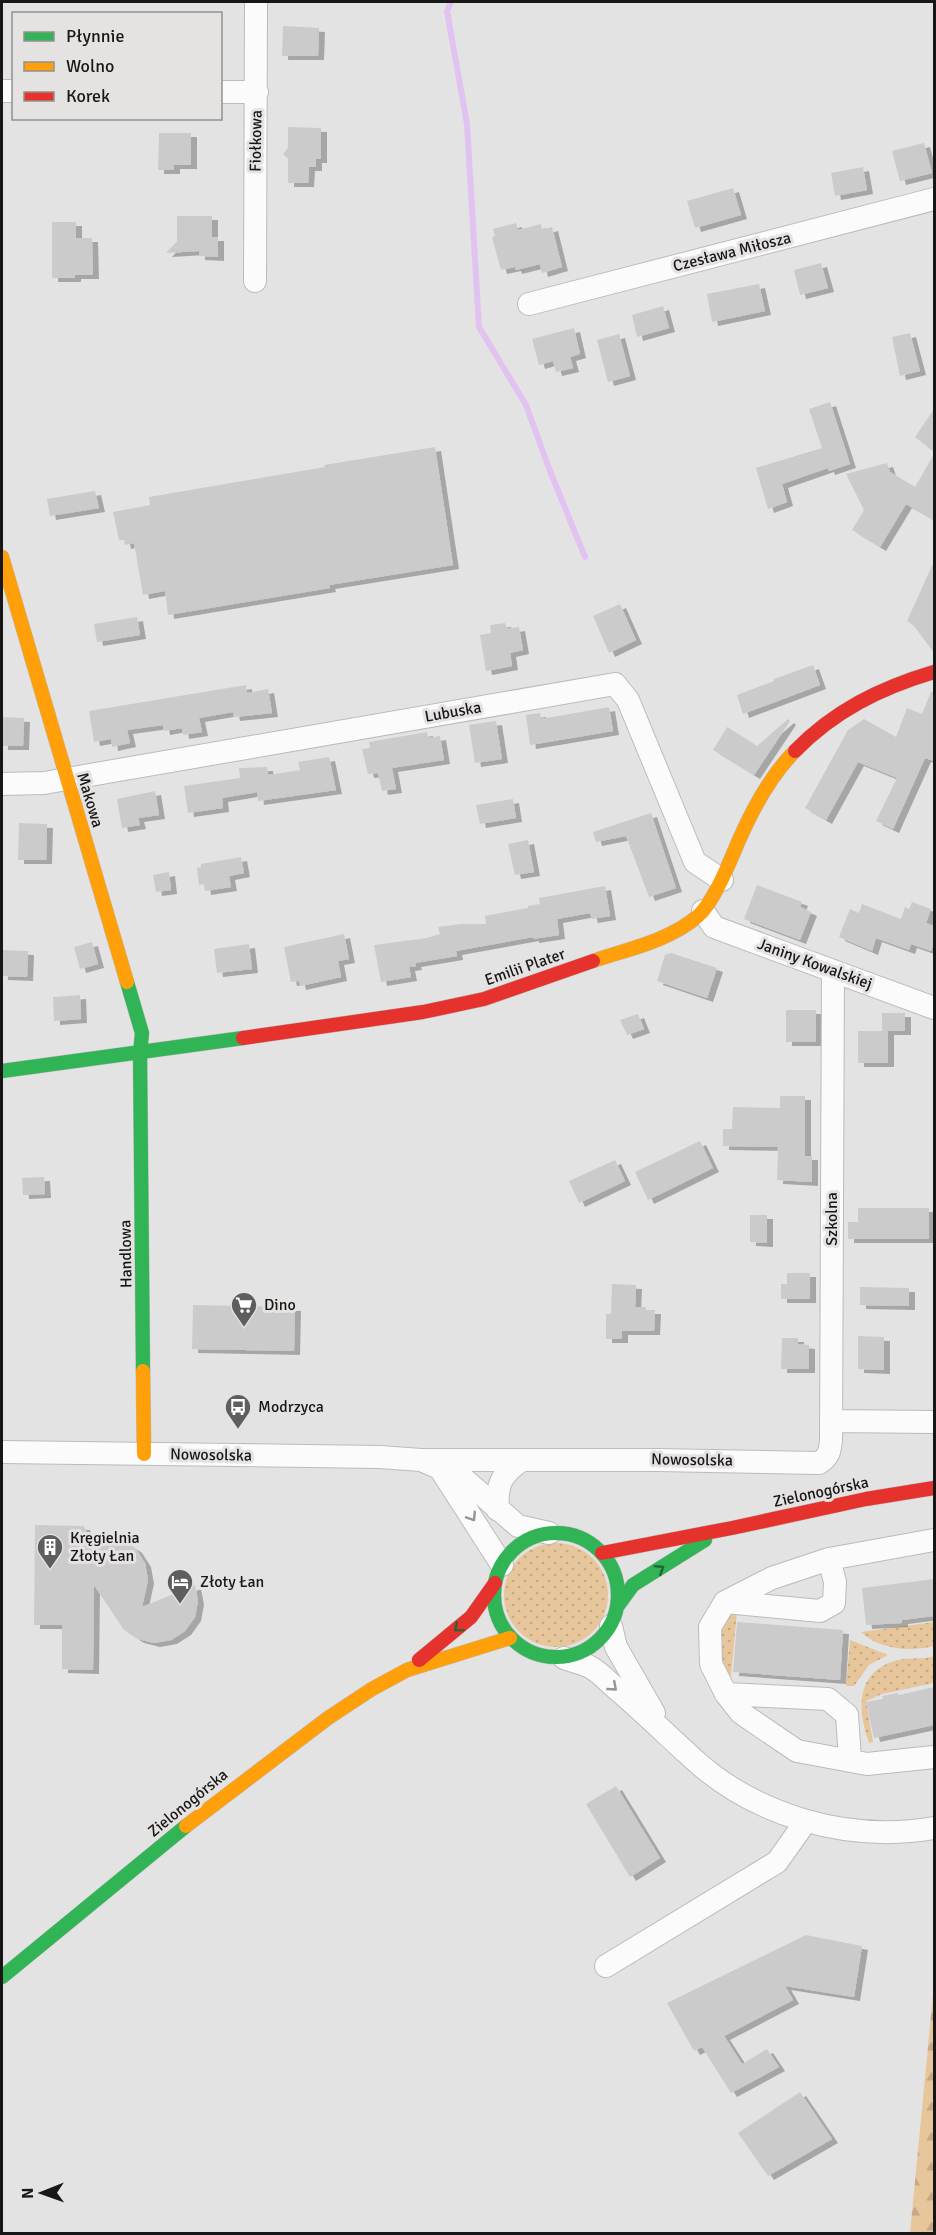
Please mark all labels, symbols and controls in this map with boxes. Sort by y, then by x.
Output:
legend [12,12,222,120]
text: Płynnie [66,25,124,47]
text: Wolno [66,55,114,77]
text: Korek [66,85,110,107]
street label: Fiołkowa [245,110,267,172]
street label: Czesława Miłosza [671,228,793,276]
street label: Lubuska [423,697,483,727]
street label: Makowa [72,770,108,830]
street label: Janiny Kowalskiej [755,934,875,994]
street label: Emilii Plater [482,944,568,990]
street label: Szkolna [822,1192,842,1246]
street label: Handlowa [115,1220,137,1288]
supermarket icon: Dino [229,1290,259,1328]
place label: Dino [264,1295,296,1315]
bus stop icon: Modrzyca [223,1392,253,1430]
place label: Modrzyca [258,1397,324,1417]
street label: Nowosolska [170,1444,252,1466]
street label: Nowosolska [651,1449,733,1471]
street label: Zielonogórska [771,1472,871,1512]
one-way arrow [465,1510,476,1521]
place label: Kręgielnia Złoty Łan [70,1528,140,1566]
building icon: Kręgielnia Złoty Łan [35,1532,65,1570]
one-way arrow [654,1564,664,1576]
hotel icon: Złoty Łan [165,1567,195,1605]
place label: Złoty Łan [200,1572,264,1592]
one-way arrow [454,1621,465,1632]
one-way arrow [606,1679,617,1690]
street label: Zielonogórska [144,1765,232,1841]
north arrow [12,2163,72,2223]
text: N [18,2188,38,2199]

